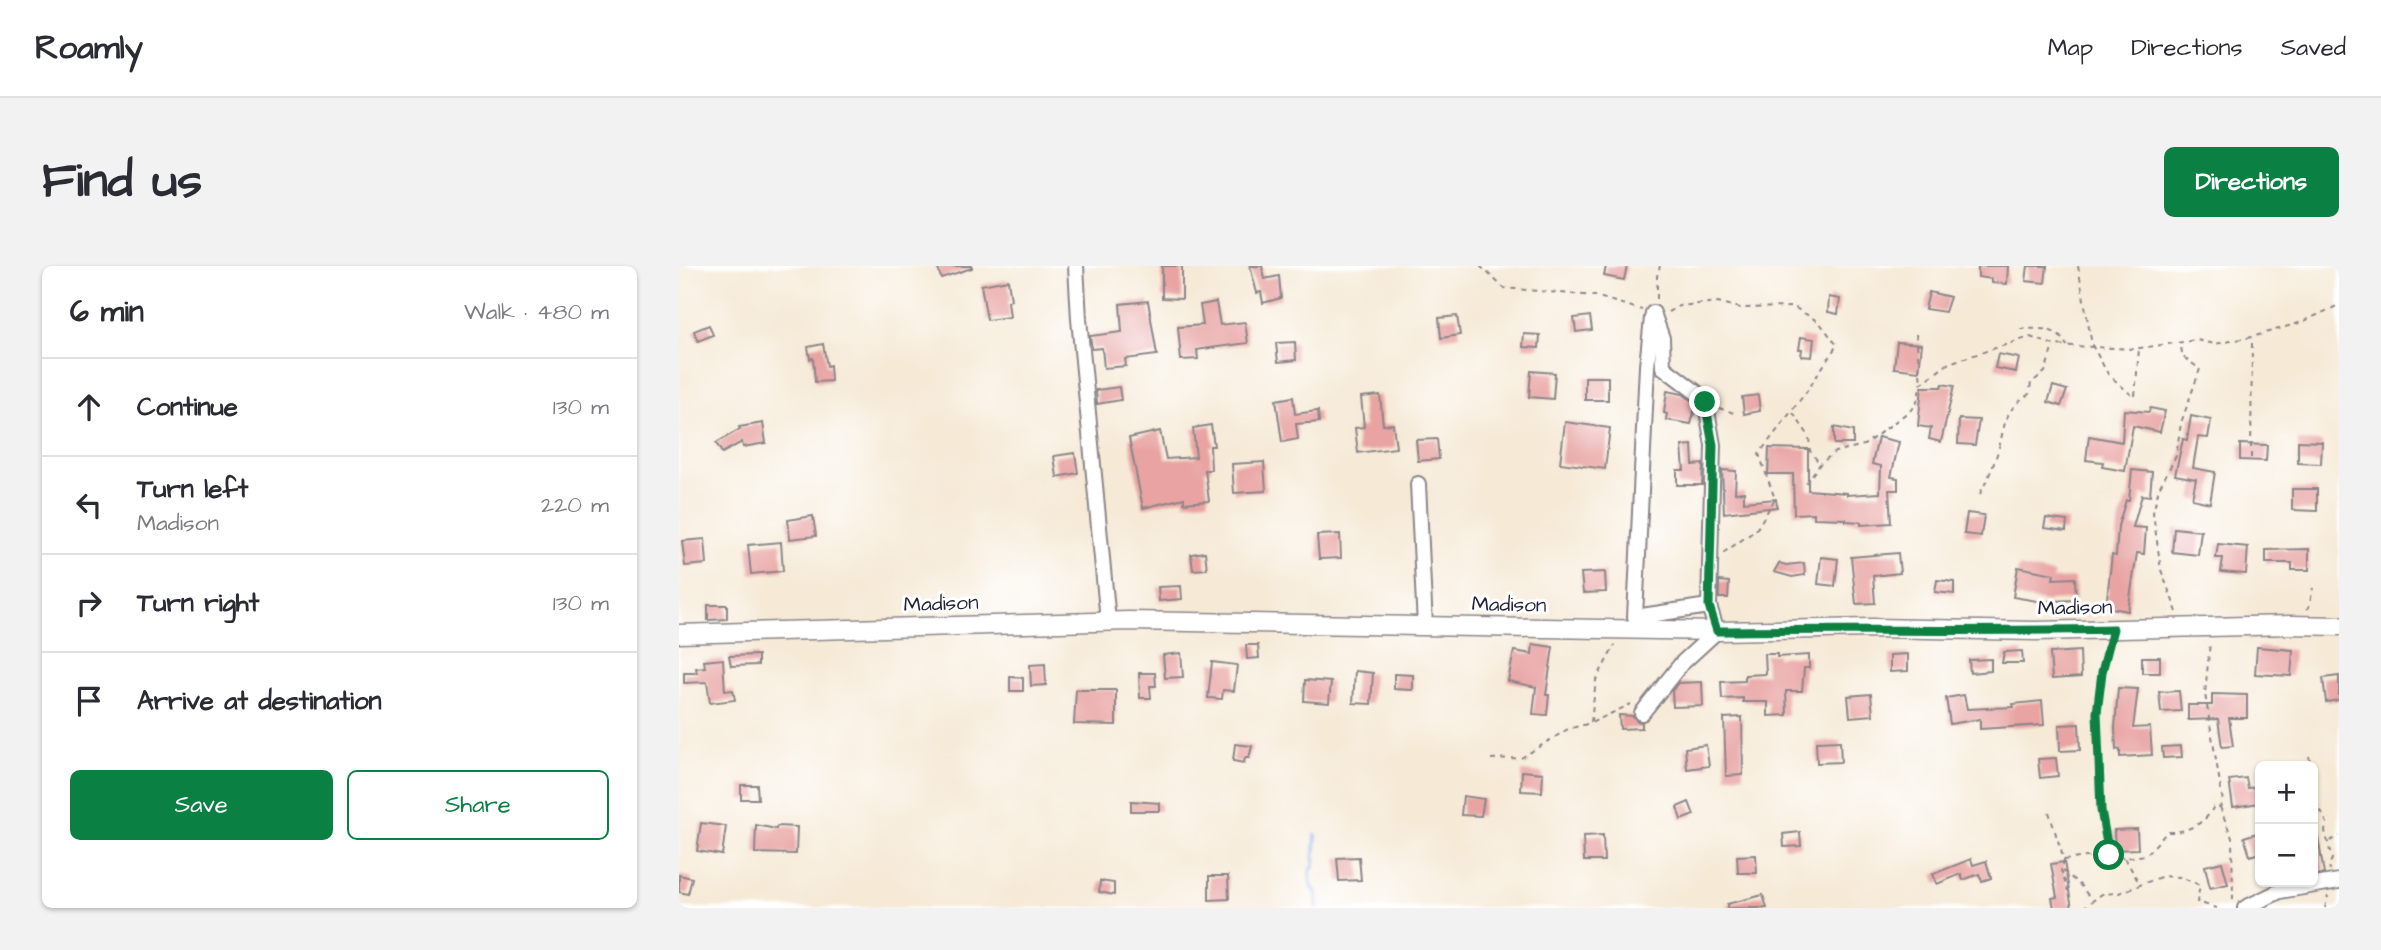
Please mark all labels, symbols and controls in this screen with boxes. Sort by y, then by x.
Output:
text: Roamly [35,25,143,71]
text: Map [2048,31,2093,65]
text: Directions [2131,31,2243,65]
text: Saved [2281,31,2346,65]
button: Directions [2164,147,2339,217]
text: Find us [42,148,202,216]
text: 6 min [70,291,144,333]
text: Walk · 480 m [464,296,609,328]
route end [1689,386,1720,417]
icon: ahead [70,388,108,426]
text: Continue [137,389,238,425]
text: 130 m [553,391,609,423]
text: Turn left [137,471,248,507]
icon: left [70,486,108,524]
text: 220 m [541,489,609,521]
text: Madison [137,507,219,539]
icon: right [70,584,108,622]
text: Turn right [137,585,259,621]
text: 130 m [553,587,609,619]
street label: Madison [903,588,979,619]
street label: Madison [1471,589,1547,620]
street label: Madison [2037,592,2113,623]
icon: arrive [70,682,108,720]
text: Arrive at destination [137,683,382,719]
map controls [2255,761,2318,887]
button: + [2255,761,2318,824]
button: Save [70,770,333,840]
button: Share [347,770,609,840]
button: − [2255,824,2318,887]
route start [2093,839,2124,870]

